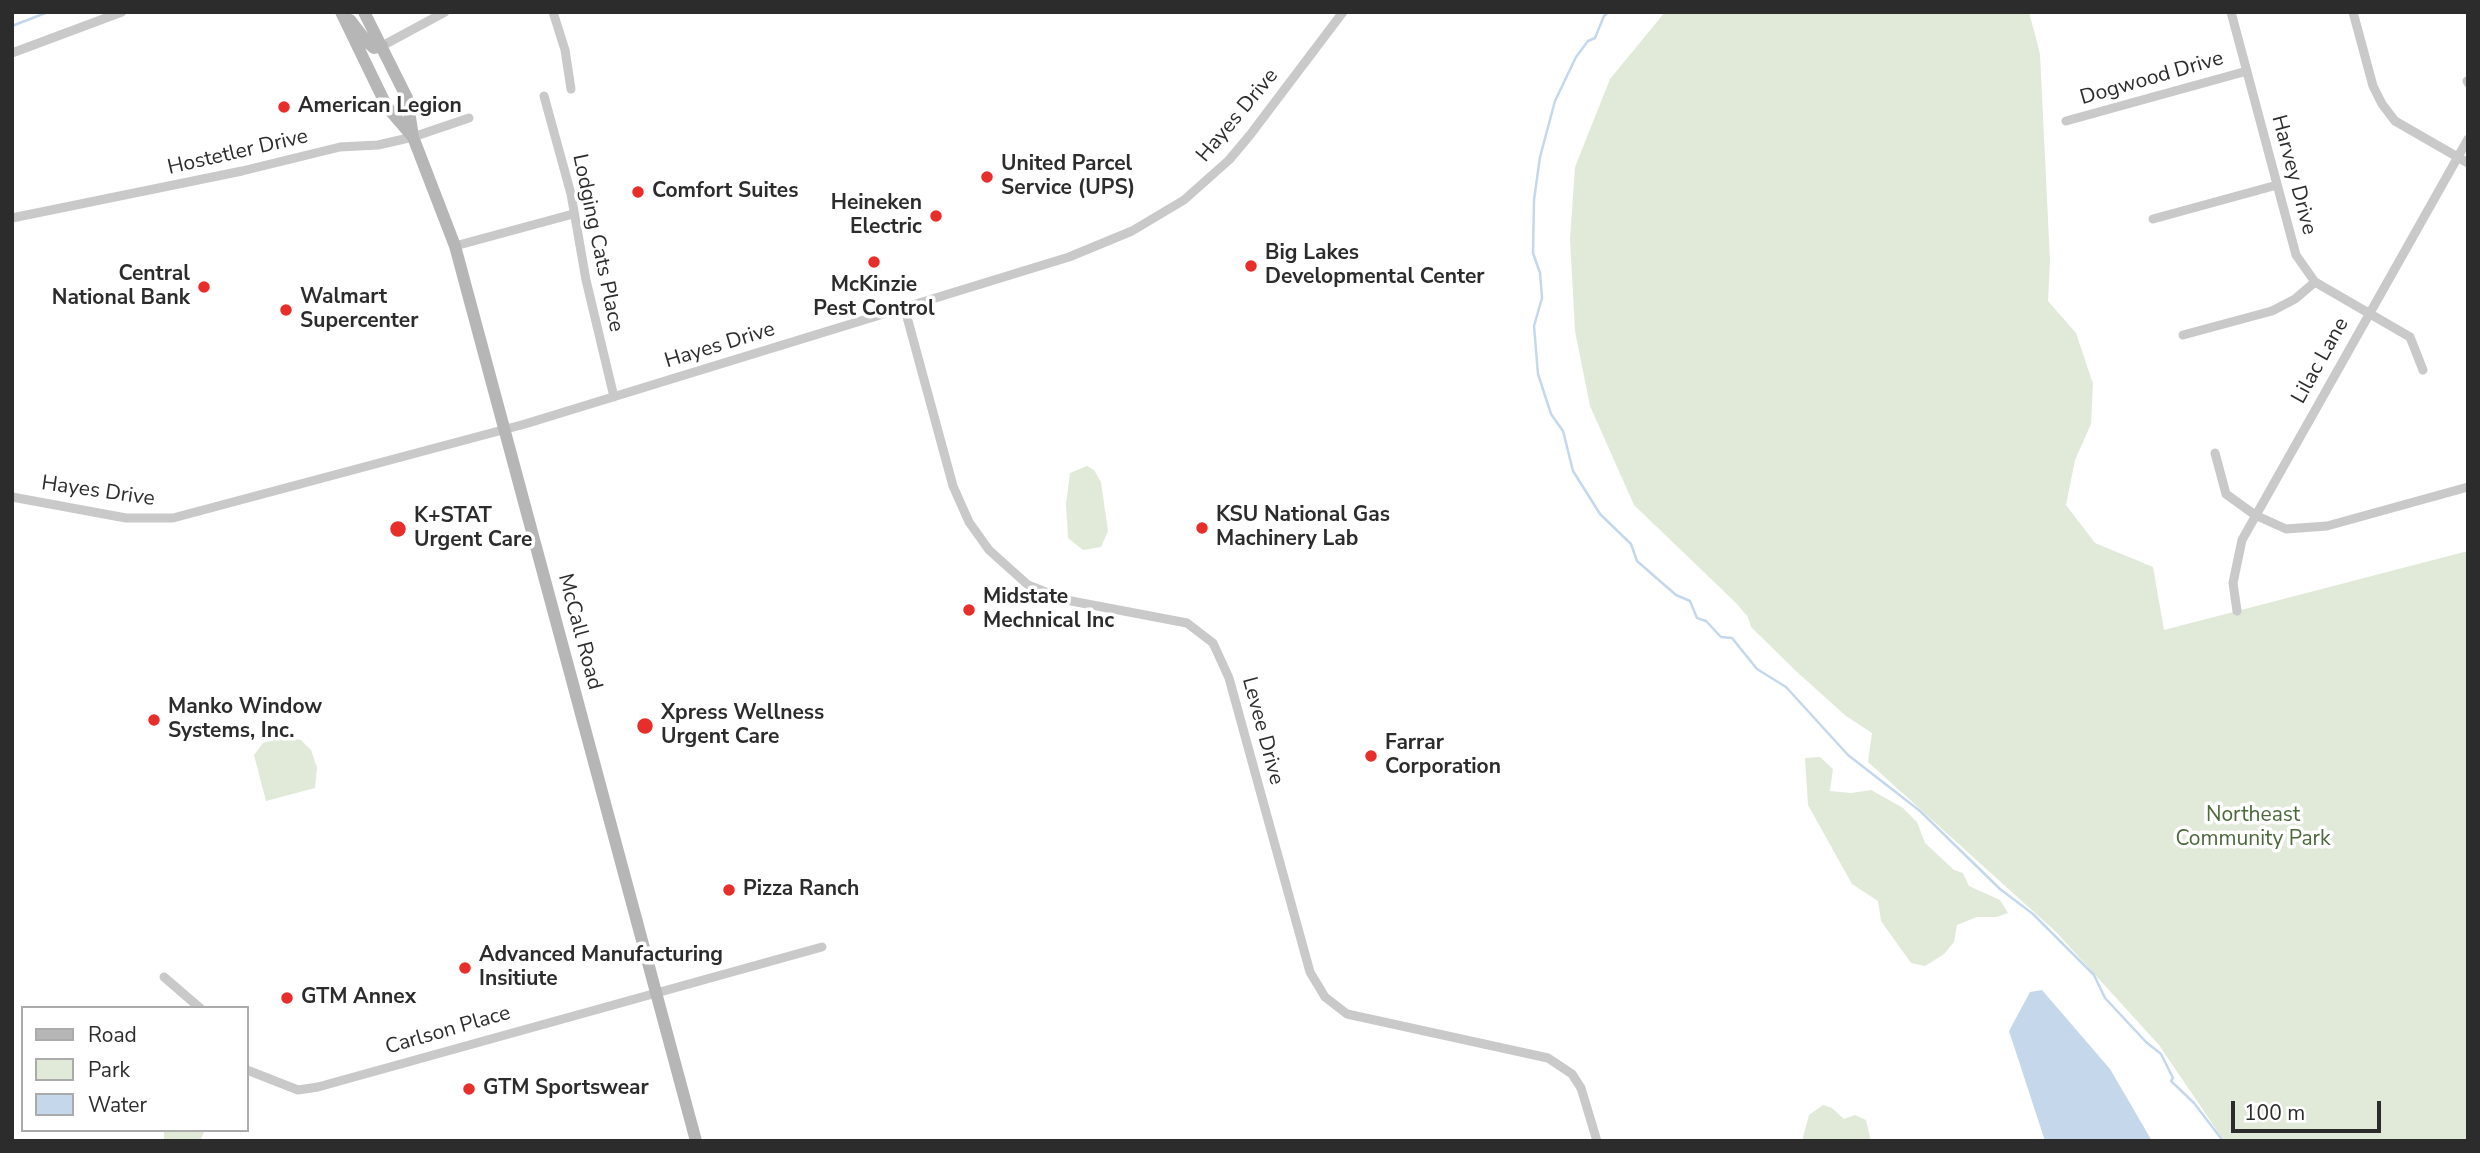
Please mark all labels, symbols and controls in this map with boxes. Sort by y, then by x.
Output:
street label: Dogwood Drive [2077,47,2227,111]
street label: Hayes Drive [1192,64,1284,168]
place label: American Legion [298,94,462,120]
marker: American Legion [276,99,292,115]
street label: Harvey Drive [2265,112,2321,238]
street label: Hostetler Drive [165,125,311,181]
street label: Lodging Cats Place [566,152,628,334]
place label: United Parcel Service (UPS) [1001,152,1135,202]
marker: United Parcel Service (UPS) [979,169,995,185]
place label: Comfort Suites [652,179,798,205]
marker: Comfort Suites [630,184,646,200]
place label: Heineken Electric [831,191,922,241]
marker: Heineken Electric [928,208,944,224]
place label: Big Lakes Developmental Center [1265,241,1485,291]
marker: McKinzie Pest Control [866,254,882,270]
marker: Big Lakes Developmental Center [1243,258,1259,274]
place label: Central National Bank [52,262,190,312]
place label: McKinzie Pest Control [813,273,935,323]
marker: Central National Bank [196,279,212,295]
place label: Walmart Supercenter [300,285,418,335]
marker: Walmart Supercenter [278,302,294,318]
street label: Lilac Lane [2287,314,2355,408]
street label: Hayes Drive [662,317,778,375]
street label: Hayes Drive [40,472,156,512]
place label: KSU National Gas Machinery Lab [1216,503,1390,553]
place label: K+STAT Urgent Care [414,504,532,554]
marker: K+STAT Urgent Care [388,519,408,539]
marker: KSU National Gas Machinery Lab [1194,520,1210,536]
street label: McCall Road [551,571,607,693]
place label: Midstate Mechnical Inc [983,585,1114,635]
marker: Midstate Mechnical Inc [961,602,977,618]
street label: Levee Drive [1236,674,1288,788]
place label: Manko Window Systems, Inc. [168,695,322,745]
place label: Xpress Wellness Urgent Care [661,701,824,751]
marker: Manko Window Systems, Inc. [146,712,162,728]
marker: Xpress Wellness Urgent Care [635,716,655,736]
place label: Farrar Corporation [1385,731,1501,781]
marker: Farrar Corporation [1363,748,1379,764]
park label: Northeast Community Park [2175,803,2331,853]
place label: Pizza Ranch [743,877,859,903]
marker: Pizza Ranch [721,882,737,898]
place label: Advanced Manufacturing Insitiute [479,943,723,993]
marker: Advanced Manufacturing Insitiute [457,960,473,976]
place label: GTM Annex [301,985,416,1011]
marker: GTM Annex [279,990,295,1006]
street label: Carlson Place [383,1001,513,1061]
legend [21,1006,248,1132]
text: Road [88,1021,137,1049]
text: Park [88,1056,130,1084]
place label: GTM Sportswear [483,1076,649,1102]
marker: GTM Sportswear [461,1081,477,1097]
scale bar [2235,1086,2386,1130]
text: Water [88,1091,147,1119]
text: 100 m [2244,1099,2305,1127]

